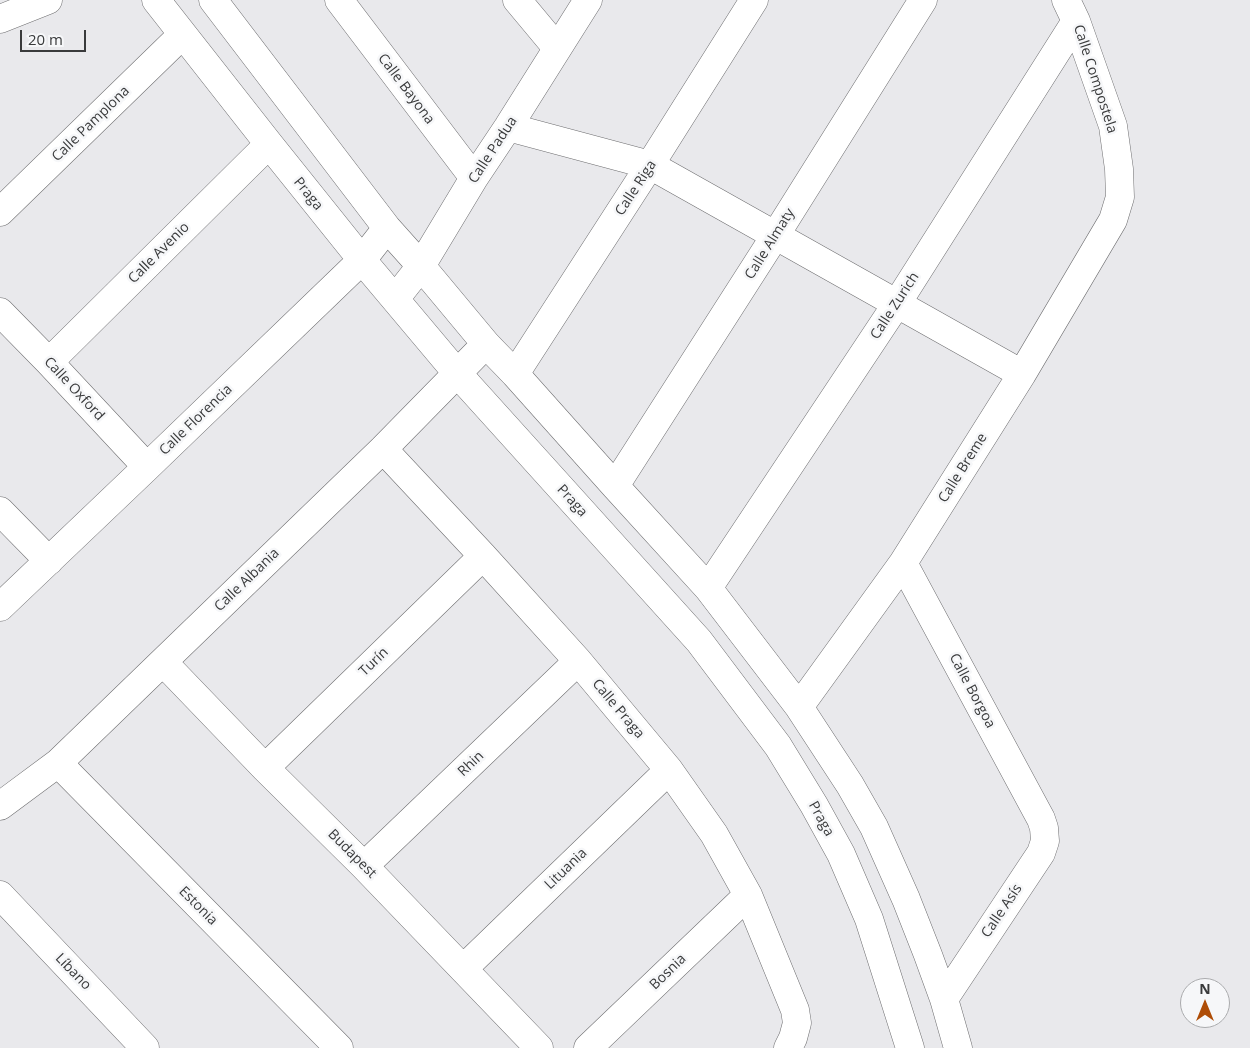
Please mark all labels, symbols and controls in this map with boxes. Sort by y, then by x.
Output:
scale bar [22,20,89,52]
street label: Calle Compostela [1070,23,1120,135]
text: 20 m [28,29,63,49]
street label: Calle Bayona [374,50,438,128]
street label: Calle Pamplona [49,83,133,165]
street label: Calle Padua [465,113,521,187]
street label: Calle Riga [612,157,660,219]
street label: Praga [290,174,326,214]
street label: Calle Almaty [742,206,798,282]
street label: Calle Avenio [125,219,193,287]
street label: Calle Zurich [867,269,923,343]
street label: Calle Oxford [40,354,108,424]
street label: Calle Florencia [156,381,236,459]
street label: Calle Breme [935,430,991,506]
street label: Praga [553,482,591,520]
street label: Calle Albania [211,545,283,615]
street label: Turín [356,644,392,680]
street label: Calle Borgoa [945,651,999,731]
street label: Calle Praga [588,676,648,742]
street label: Rhin [455,748,487,780]
street label: Praga [805,799,837,839]
street label: Budapest [324,826,380,882]
street label: Lituania [541,845,591,893]
street label: Calle Asís [978,881,1026,941]
street label: Estonia [175,883,221,929]
street label: Líbano [52,950,94,994]
street label: Bosnia [646,951,690,993]
north arrow [1180,978,1230,1028]
text: N [1199,979,1211,998]

